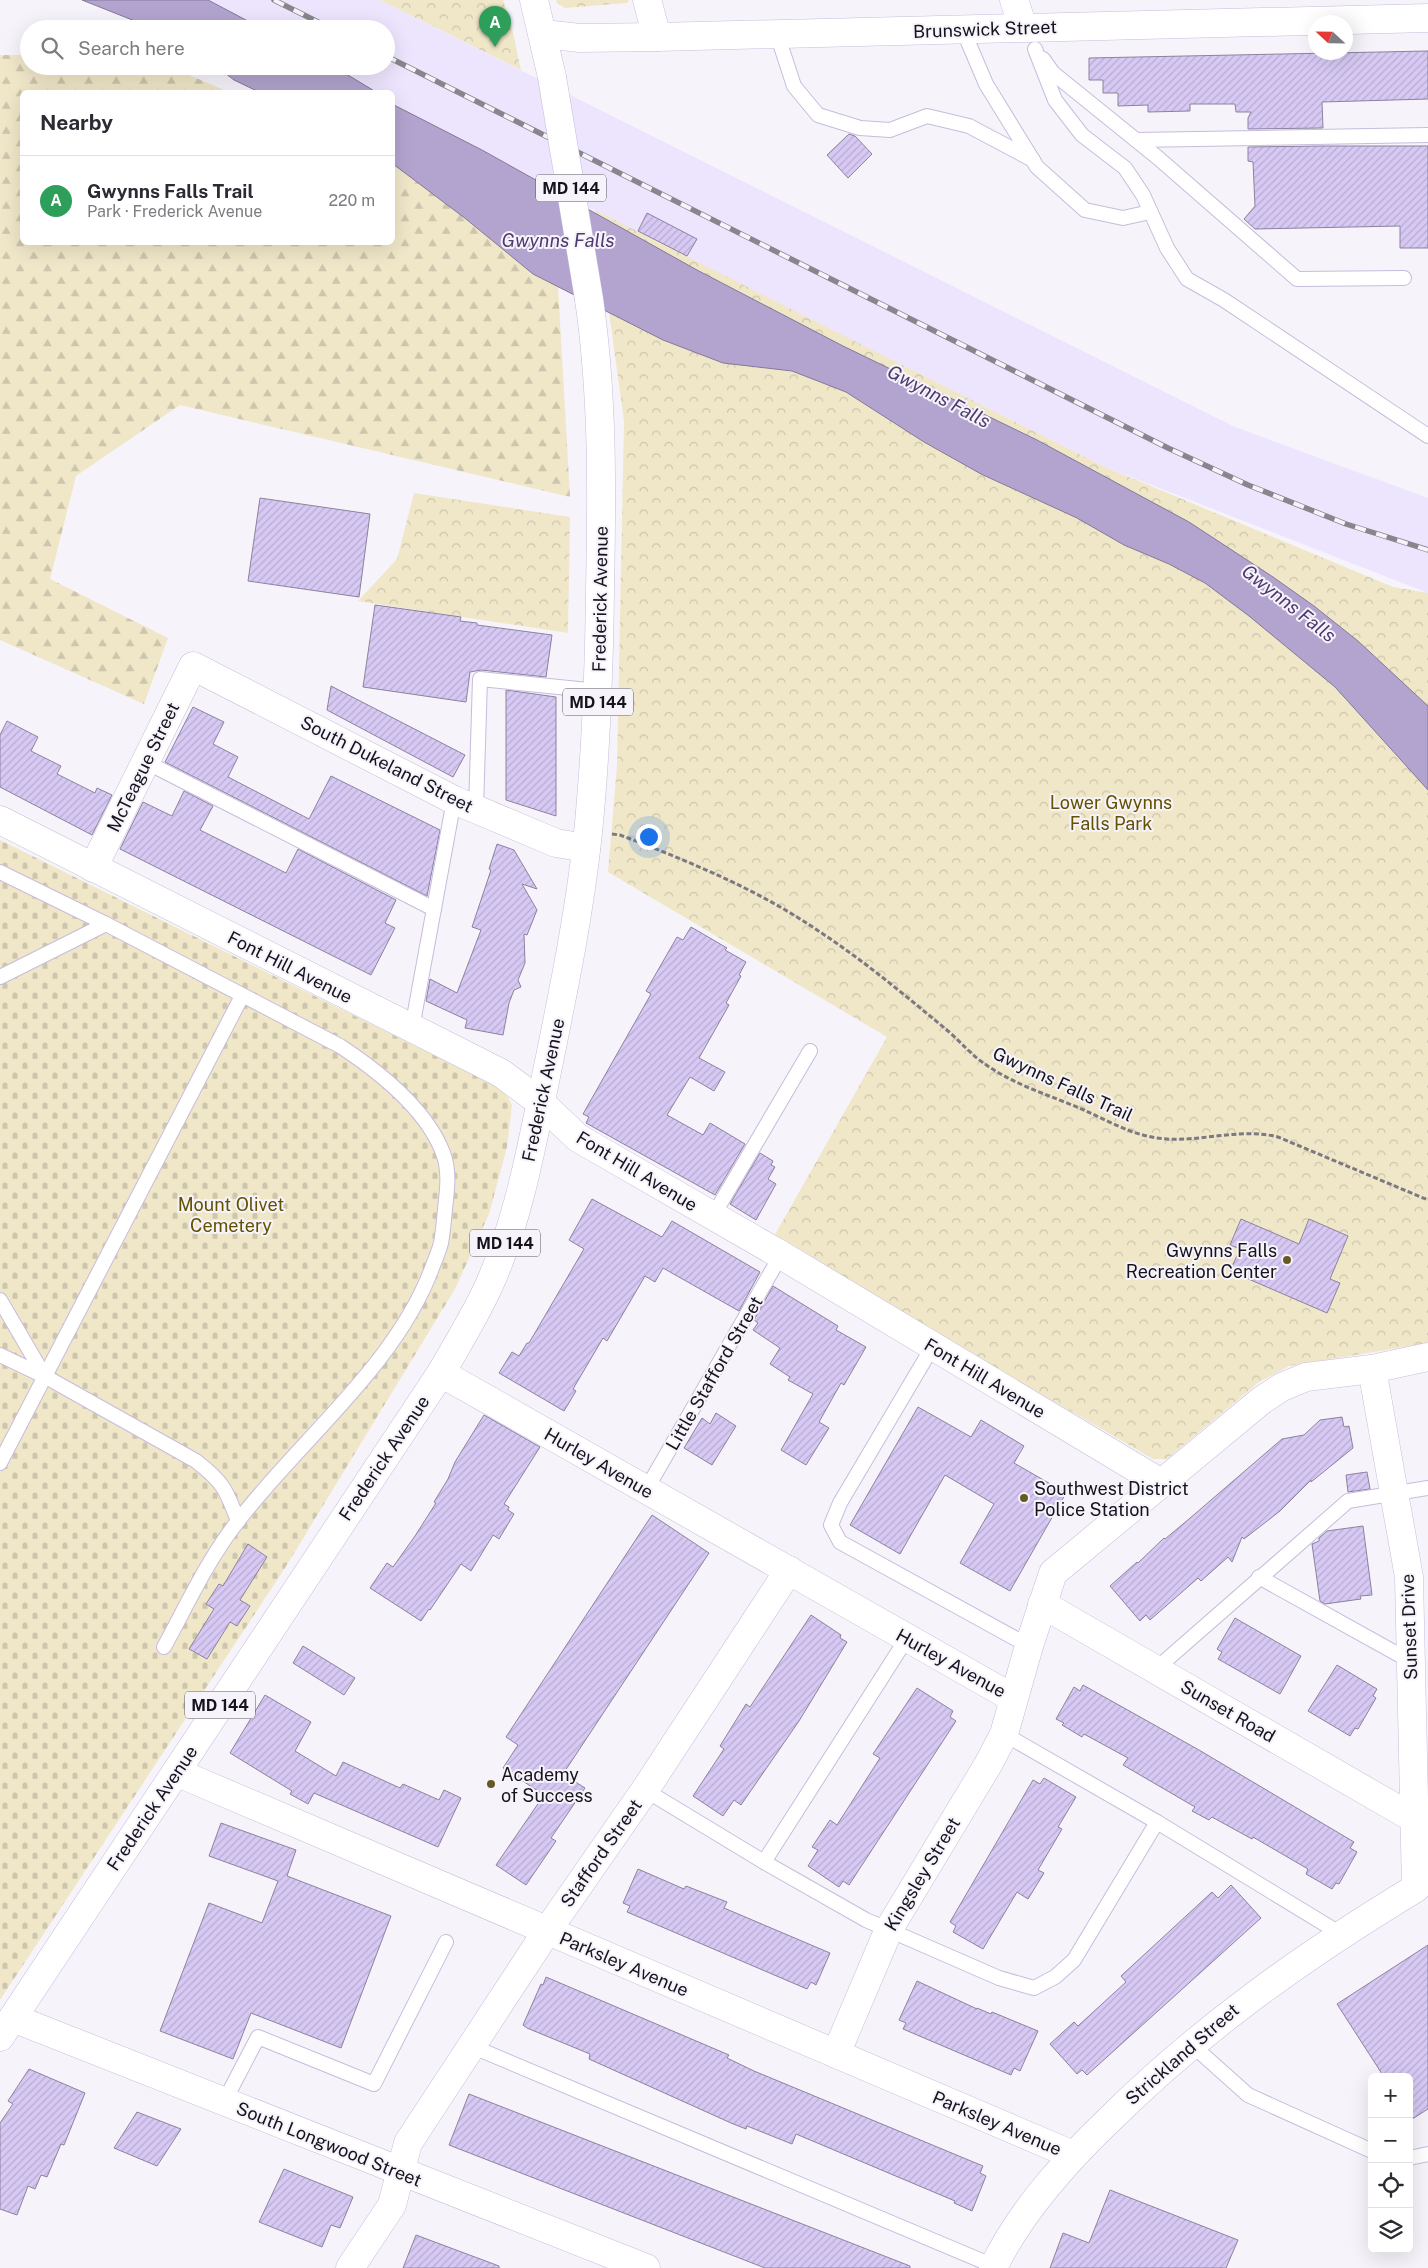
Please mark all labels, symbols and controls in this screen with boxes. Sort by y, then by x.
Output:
pin: A [479,6,511,47]
north arrow [1308,15,1353,60]
street label: Brunswick Street [913,16,1057,42]
search box [20,20,395,75]
icon: search [38,34,66,62]
text: Search here [78,37,185,59]
text: Nearby [40,110,113,135]
road number: MD 144 [536,174,606,202]
text: Gwynns Falls Trail [87,180,254,202]
text: A [50,191,62,210]
text: 220 m [328,191,375,210]
text: Park · Frederick Avenue [87,202,262,221]
water label: Gwynns Falls [501,229,615,251]
water label: Gwynns Falls [884,360,994,432]
street label: Frederick Avenue [588,526,612,672]
water label: Gwynns Falls [1238,560,1340,646]
road number: MD 144 [563,689,633,716]
street label: McTeague Street [102,699,184,835]
street label: South Dukeland Street [297,711,477,817]
park label: Lower Gwynns Falls Park [1050,792,1172,834]
your location [636,824,662,850]
street label: Font Hill Avenue [224,927,356,1007]
street label: Frederick Avenue [518,1016,568,1164]
street label: Gwynns Falls Trail [990,1042,1136,1126]
street label: Font Hill Avenue [573,1127,701,1215]
park label: Mount Olivet Cemetery [178,1194,284,1236]
road number: MD 144 [470,1230,540,1256]
place label: Gwynns Falls Recreation Center [1126,1240,1277,1282]
marker: Gwynns Falls Recreation Center [1281,1254,1293,1266]
street label: Little Stafford Street [661,1292,767,1454]
street label: Font Hill Avenue [921,1334,1049,1422]
street label: Frederick Avenue [334,1392,434,1524]
street label: Hurley Avenue [541,1423,657,1503]
place label: Southwest District Police Station [1034,1478,1189,1520]
marker: Southwest District Police Station [1018,1492,1030,1504]
street label: Sunset Drive [1397,1574,1421,1680]
street label: Hurley Avenue [892,1624,1010,1702]
street label: Sunset Road [1177,1675,1279,1747]
road number: MD 144 [185,1692,255,1718]
street label: Frederick Avenue [102,1742,202,1874]
place label: Academy of Success [501,1764,593,1806]
marker: Academy of Success [485,1778,497,1790]
street label: Stafford Street [556,1795,646,1911]
street label: Kingsley Street [880,1813,964,1935]
street label: Parksley Avenue [556,1927,692,2001]
street label: Strickland Street [1121,1999,1243,2109]
map controls [1368,2073,1413,2253]
button: + [1368,2073,1413,2118]
street label: Parksley Avenue [929,2086,1065,2160]
street label: South Longwood Street [233,2097,425,2191]
button: − [1368,2118,1413,2163]
button: locate [1368,2163,1413,2208]
button: layers [1368,2208,1413,2253]

